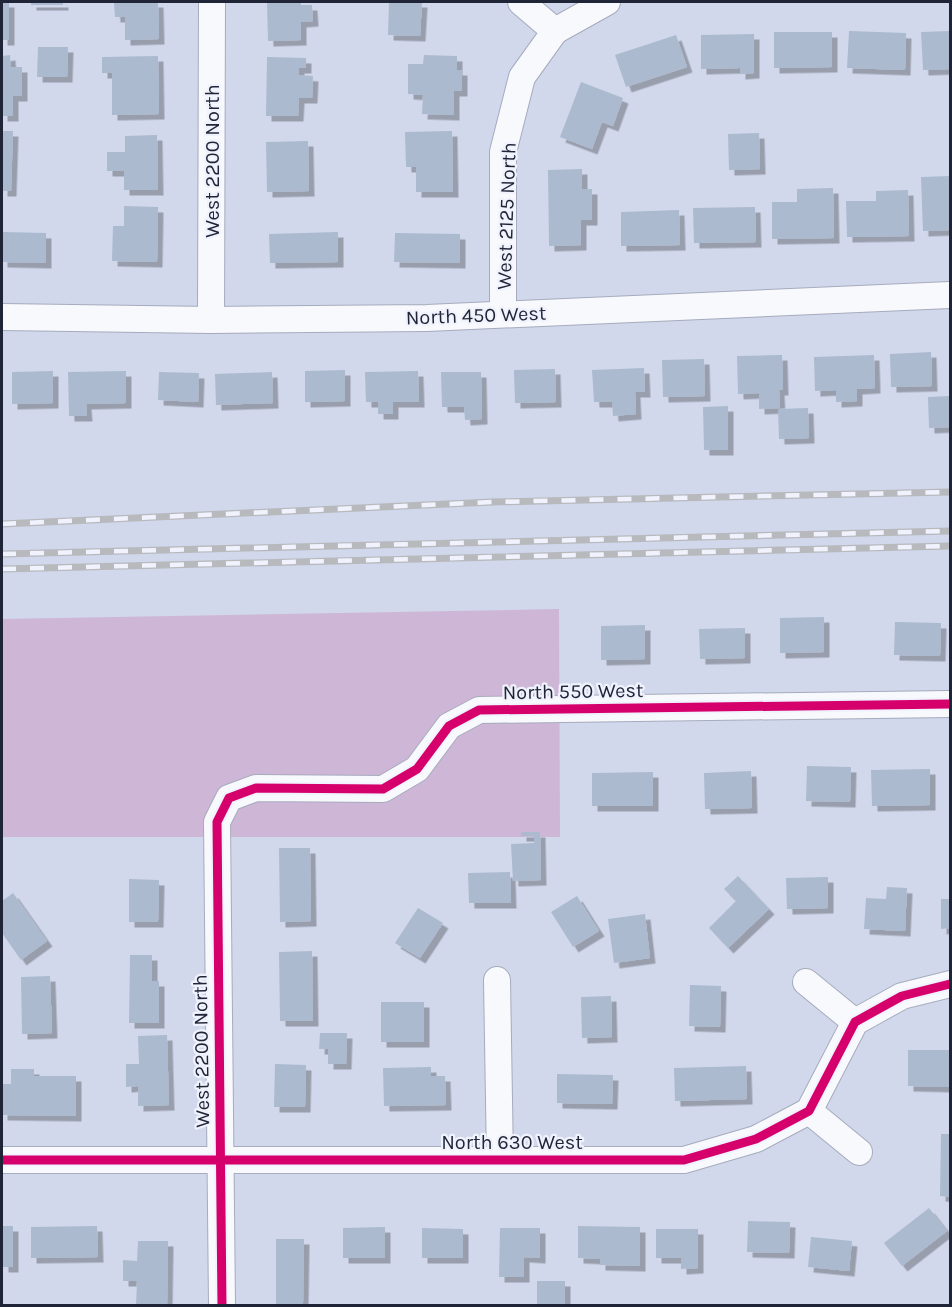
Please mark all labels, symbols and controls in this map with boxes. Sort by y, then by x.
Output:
street label: West 2200 North [201,84,224,238]
street label: West 2125 North [492,142,521,290]
street label: North 450 West [405,302,547,329]
street label: North 550 West [502,679,644,704]
street label: West 2200 North [189,974,214,1128]
street label: North 630 West [441,1131,583,1154]

